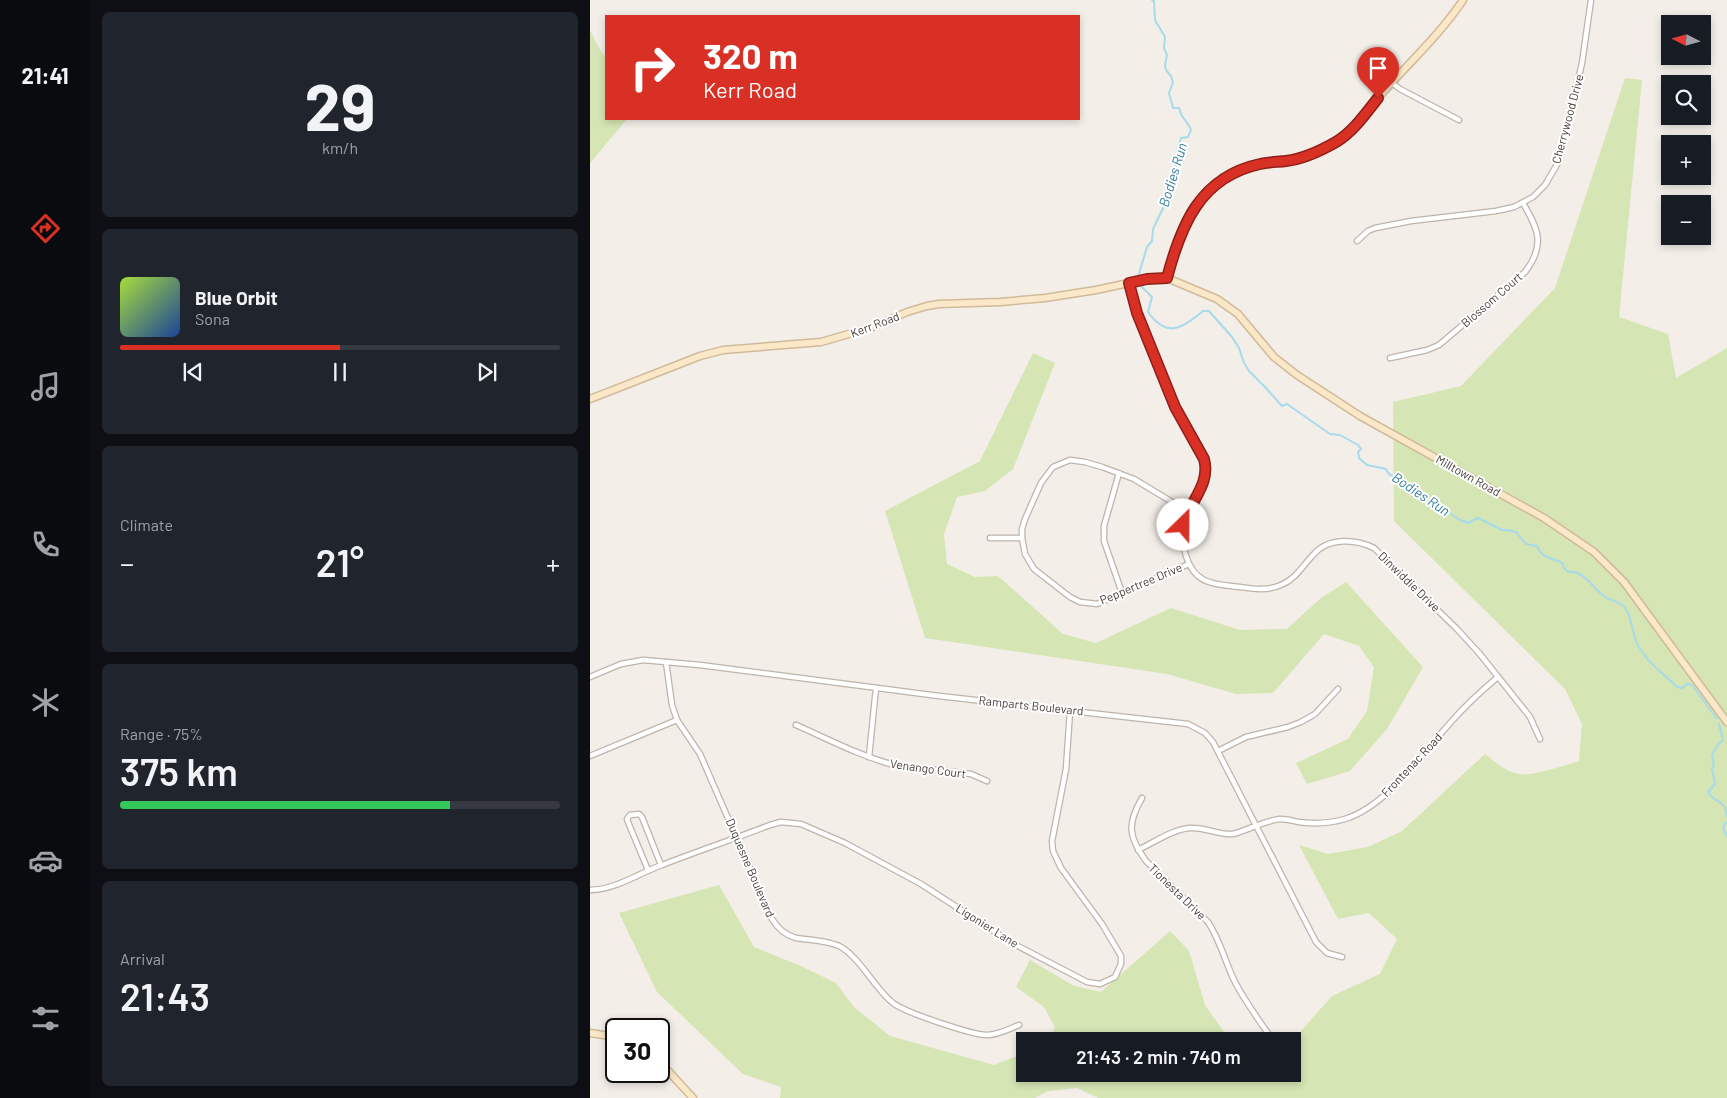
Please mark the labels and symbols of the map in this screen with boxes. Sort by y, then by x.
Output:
north arrow [1661,15,1711,65]
pin [1357,47,1399,98]
street label: Cherrywood Drive [1548,73,1586,165]
water label: Bodies Run [1155,141,1190,209]
street label: Blossom Court [1458,269,1525,330]
street label: Kerr Road [848,308,901,340]
street label: Milltown Road [1434,452,1503,499]
water label: Bodies Run [1389,468,1453,519]
position arrow [1156,498,1208,550]
street label: Dinwiddie Drive [1376,548,1443,614]
street label: Peppertree Drive [1097,559,1184,607]
street label: Ramparts Boulevard [978,693,1084,717]
street label: Frontenac Road [1378,729,1444,799]
street label: Venango Court [889,756,967,780]
street label: Duquesne Boulevard [724,816,778,919]
street label: Tionesta Drive [1146,860,1209,922]
street label: Ligonier Lane [954,900,1021,950]
speed limit sign: 30 [605,1018,670,1083]

